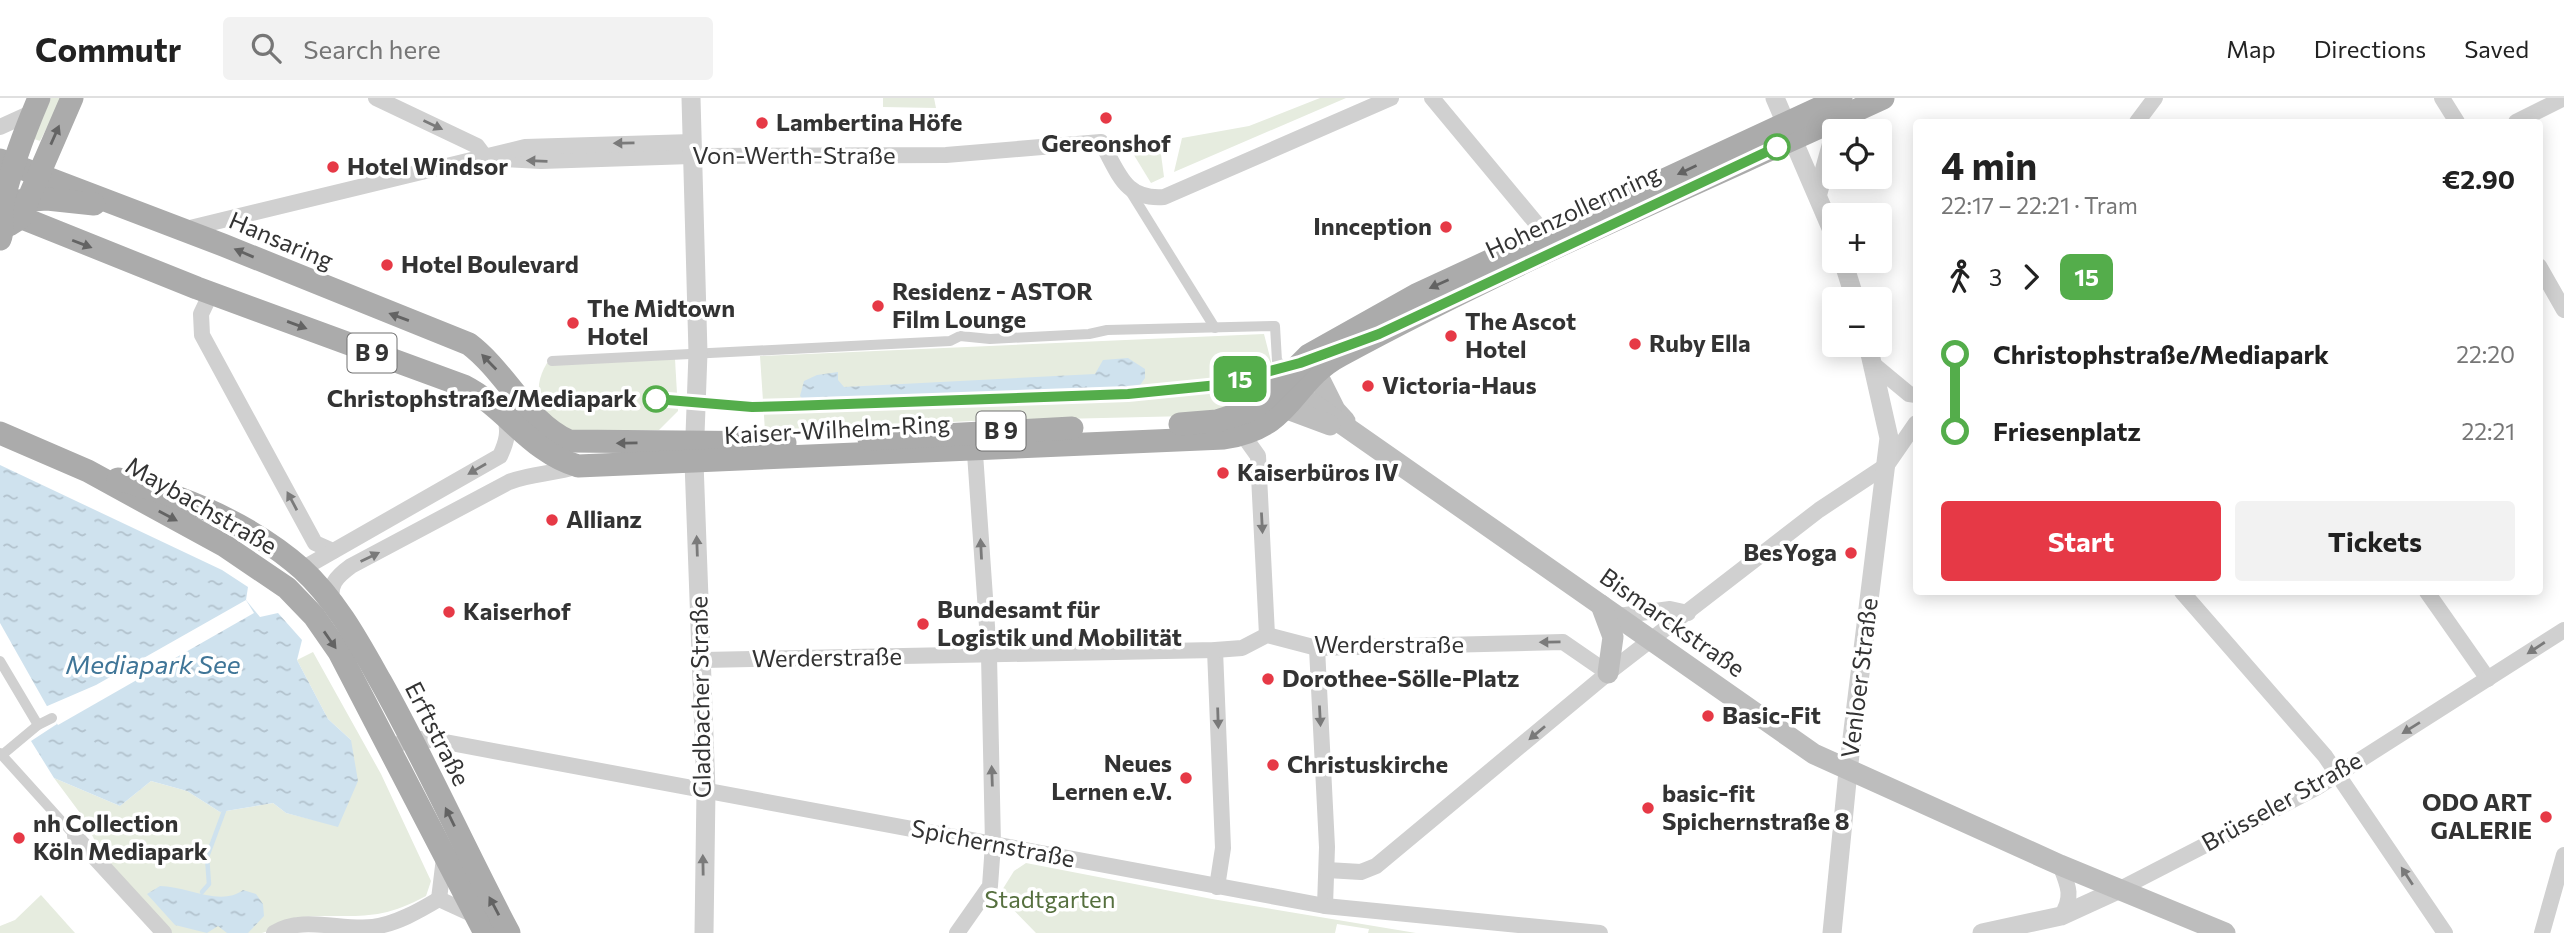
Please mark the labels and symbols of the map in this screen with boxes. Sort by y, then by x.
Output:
place label: Lambertina Höfe [776,107,963,136]
marker: Gereonshof [1098,110,1114,126]
marker: Lambertina Höfe [754,115,770,131]
one-way arrow [423,119,443,131]
one-way arrow [50,125,61,146]
place label: Gereonshof [1041,128,1171,157]
unlabelled marker [1764,134,1790,160]
one-way arrow [612,137,634,149]
street label: Von-Werth-Straße [692,140,896,169]
place label: Hotel Windsor [347,151,508,180]
one-way arrow [526,155,548,166]
street label: Hohenzollernring [1480,157,1664,264]
marker: Hotel Windsor [325,159,341,175]
one-way arrow [1677,164,1697,176]
street label: Hansaring [225,205,338,275]
place label: Innception [1313,211,1432,240]
marker: Innception [1438,219,1454,235]
one-way arrow [72,238,93,249]
one-way arrow [233,248,254,259]
place label: Hotel Boulevard [401,249,579,278]
marker: Hotel Boulevard [379,257,395,273]
place label: Residenz - ASTOR Film Lounge [892,276,1093,333]
one-way arrow [1429,279,1450,290]
place label: The Midtown Hotel [587,293,735,350]
marker: Residenz - ASTOR Film Lounge [870,298,886,314]
place label: The Ascot Hotel [1465,306,1576,363]
one-way arrow [388,311,409,322]
marker: The Midtown Hotel [565,315,581,331]
one-way arrow [286,320,307,331]
marker: The Ascot Hotel [1443,328,1459,344]
place label: Ruby Ella [1649,328,1751,357]
road number: B 9 [348,334,396,372]
marker: Ruby Ella [1627,336,1643,352]
one-way arrow [482,354,498,371]
line badge: 15 [1208,356,1272,402]
place label: Victoria-Haus [1382,370,1537,399]
marker: Victoria-Haus [1360,378,1376,394]
place label: Christophstraße/Mediapark [327,383,637,412]
marker: Christophstraße/Mediapark [643,386,669,412]
street label: Kaiser-Wilhelm-Ring [723,408,951,449]
road number: B 9 [976,412,1026,450]
one-way arrow [615,437,637,449]
street label: Maybachstraße [121,450,282,560]
place label: Kaiserbüros IV [1237,457,1399,486]
one-way arrow [468,463,487,475]
marker: Kaiserbüros IV [1215,465,1231,481]
one-way arrow [286,491,298,510]
place label: Allianz [566,504,642,533]
one-way arrow [159,510,179,522]
marker: Allianz [544,512,560,528]
one-way arrow [1256,512,1267,534]
one-way arrow [692,534,703,556]
one-way arrow [975,537,986,559]
place label: BesYoga [1743,537,1837,566]
marker: BesYoga [1843,545,1859,561]
one-way arrow [360,551,380,562]
street label: Bismarckstraße [1595,561,1751,682]
place label: Bundesamt für Logistik und Mobilität [937,594,1182,651]
place label: Kaiserhof [463,596,571,625]
street label: Gladbacher Straße [683,596,716,798]
street label: Venloer Straße [1834,596,1883,760]
marker: Kaiserhof [441,604,457,620]
marker: Bundesamt für Logistik und Mobilität [915,616,931,632]
street label: Werderstraße [1314,629,1464,658]
one-way arrow [323,631,337,649]
one-way arrow [1539,637,1561,648]
street label: Werderstraße [752,641,902,672]
one-way arrow [2526,642,2545,655]
water label: Mediapark See [66,648,241,679]
place label: Dorothee-Sölle-Platz [1282,663,1519,692]
marker: Dorothee-Sölle-Platz [1260,671,1276,687]
street label: Erftstraße [400,676,477,790]
place label: Basic-Fit [1722,700,1821,729]
one-way arrow [1315,706,1326,728]
one-way arrow [1212,707,1223,729]
marker: Basic-Fit [1700,708,1716,724]
one-way arrow [2401,721,2420,734]
one-way arrow [1528,725,1545,740]
street label: Brüsseler Straße [2196,745,2366,857]
place label: Neues Lernen e.V. [1051,748,1172,805]
place label: Christuskirche [1287,749,1448,778]
marker: Christuskirche [1265,757,1281,773]
one-way arrow [986,765,997,787]
marker: Neues Lernen e.V. [1178,770,1194,786]
place label: basic-fit Spichernstraße 8 [1662,778,1850,835]
place label: ODO ART GALERIE [2422,787,2532,844]
marker: basic-fit Spichernstraße 8 [1640,800,1656,816]
one-way arrow [444,807,456,827]
place label: nh Collection Köln Mediapark [33,808,208,865]
marker: ODO ART GALERIE [2538,809,2554,825]
street label: Spichernstraße [909,812,1077,873]
marker: nh Collection Köln Mediapark [11,830,27,846]
one-way arrow [698,854,709,876]
one-way arrow [2401,866,2414,886]
park label: Stadtgarten [985,884,1115,913]
one-way arrow [488,896,500,915]

